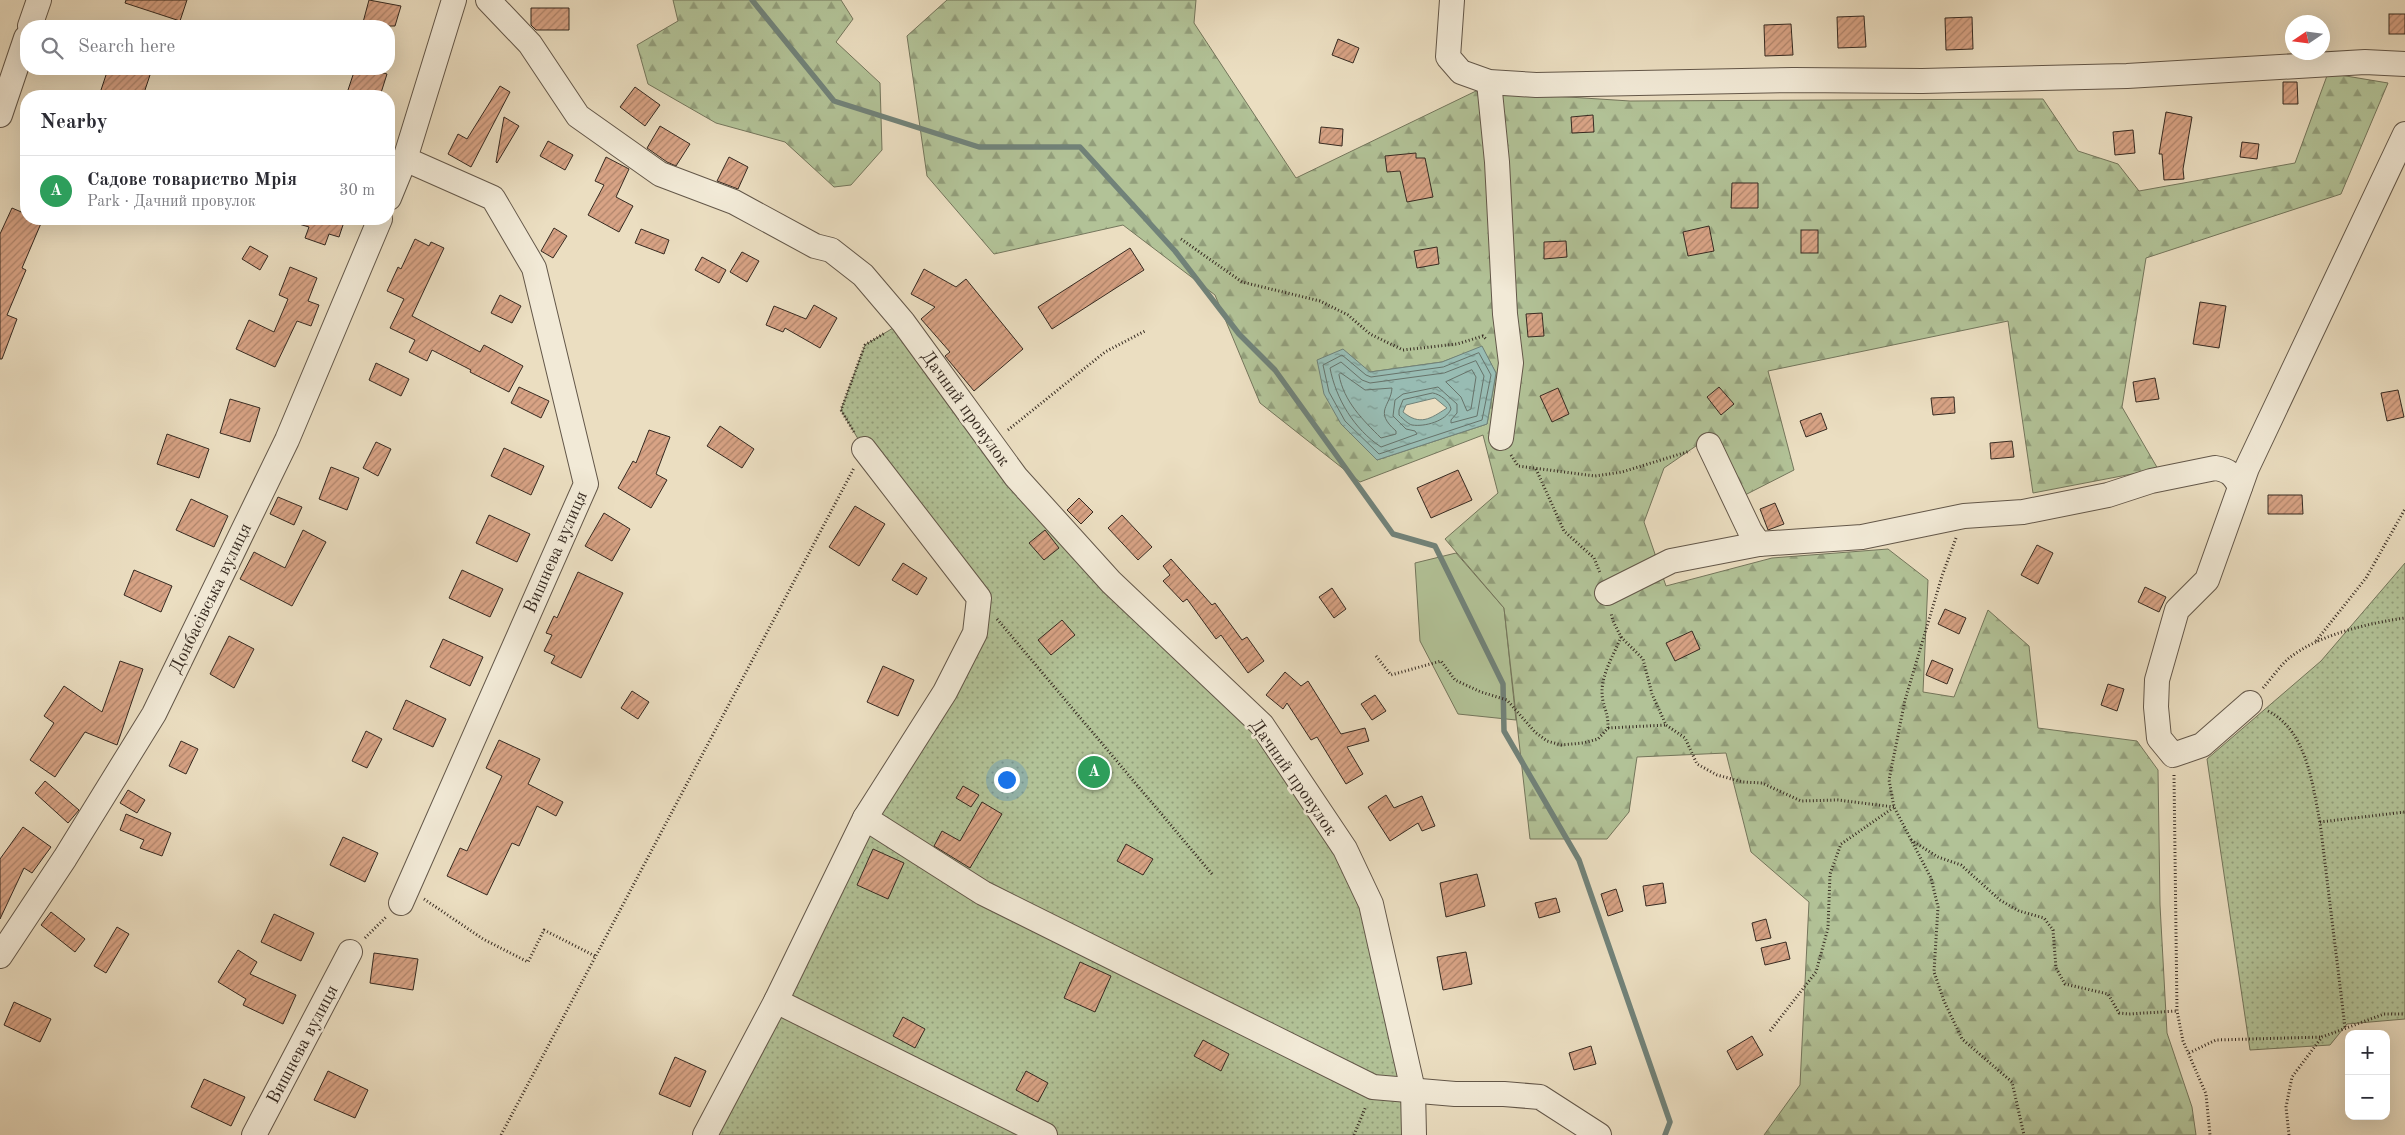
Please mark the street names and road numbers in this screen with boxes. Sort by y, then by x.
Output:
street label: Дачний провулок [917,348,1013,470]
street label: Вишнева вулиця [521,489,591,616]
street label: Донбасівська вулиця [167,520,255,676]
street label: Дачний провулок [1246,716,1340,839]
street label: Вишнева вулиця [264,982,342,1107]

